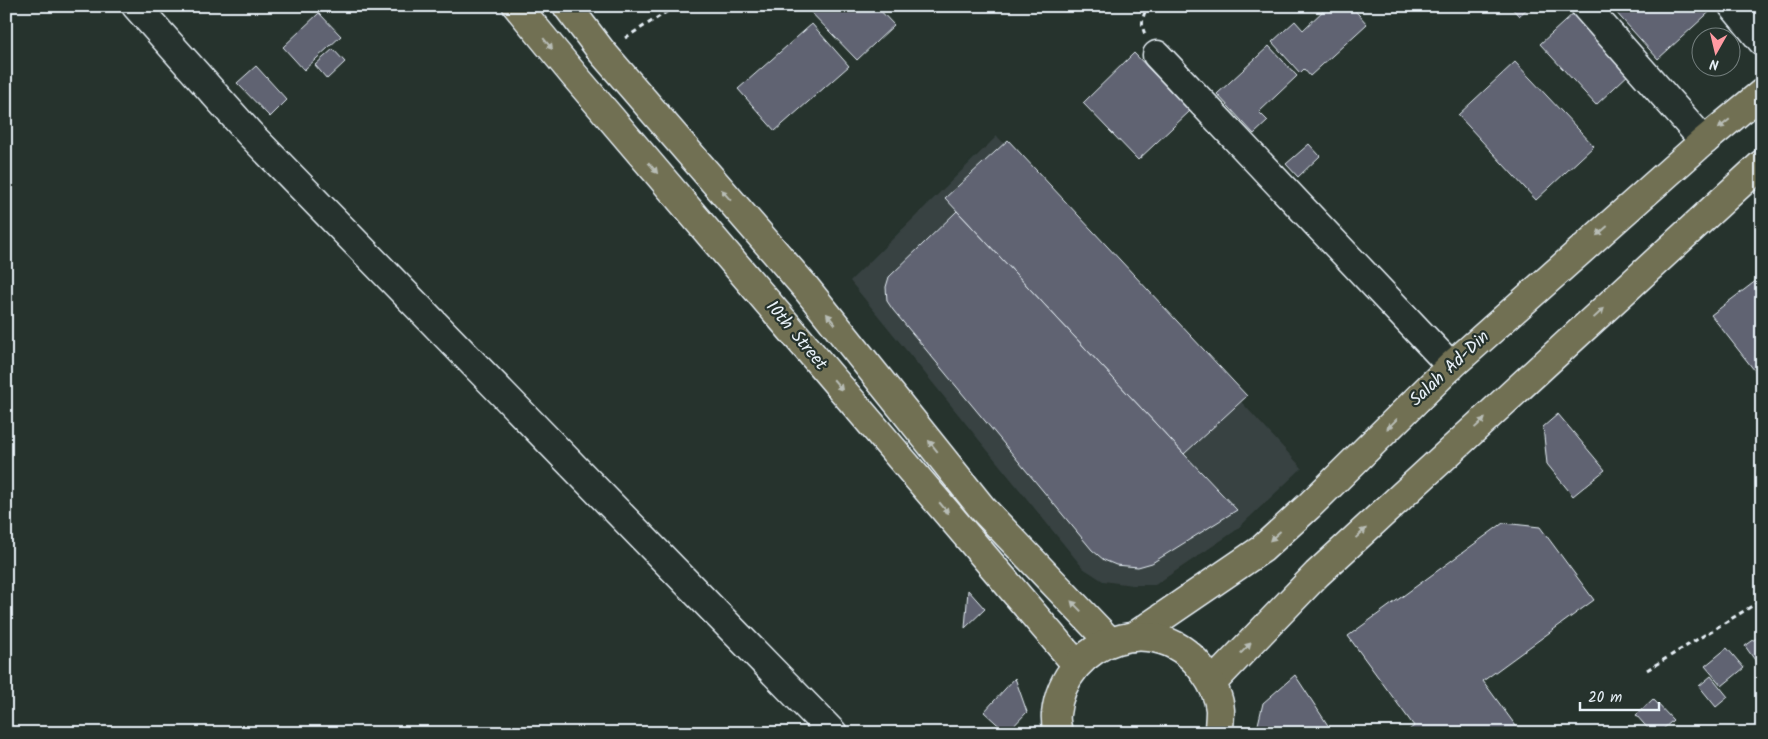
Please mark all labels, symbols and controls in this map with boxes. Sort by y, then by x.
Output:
north arrow [1690,28,1740,78]
one-way arrow [543,37,554,50]
text: N [1708,52,1720,75]
one-way arrow [1718,118,1731,129]
one-way arrow [647,162,658,174]
one-way arrow [720,190,732,202]
one-way arrow [1596,225,1608,236]
street label: 10th Street [758,294,835,378]
one-way arrow [1593,307,1605,319]
one-way arrow [825,313,836,326]
street label: Salah Ad-Din [1403,324,1497,414]
one-way arrow [832,378,844,390]
one-way arrow [1473,417,1485,429]
one-way arrow [1387,418,1399,430]
one-way arrow [927,440,938,453]
one-way arrow [938,502,949,515]
one-way arrow [1355,527,1367,539]
one-way arrow [1269,531,1282,542]
one-way arrow [1070,600,1082,612]
one-way arrow [1240,643,1252,655]
scale bar [1580,679,1659,711]
text: 20 m [1588,686,1622,710]

